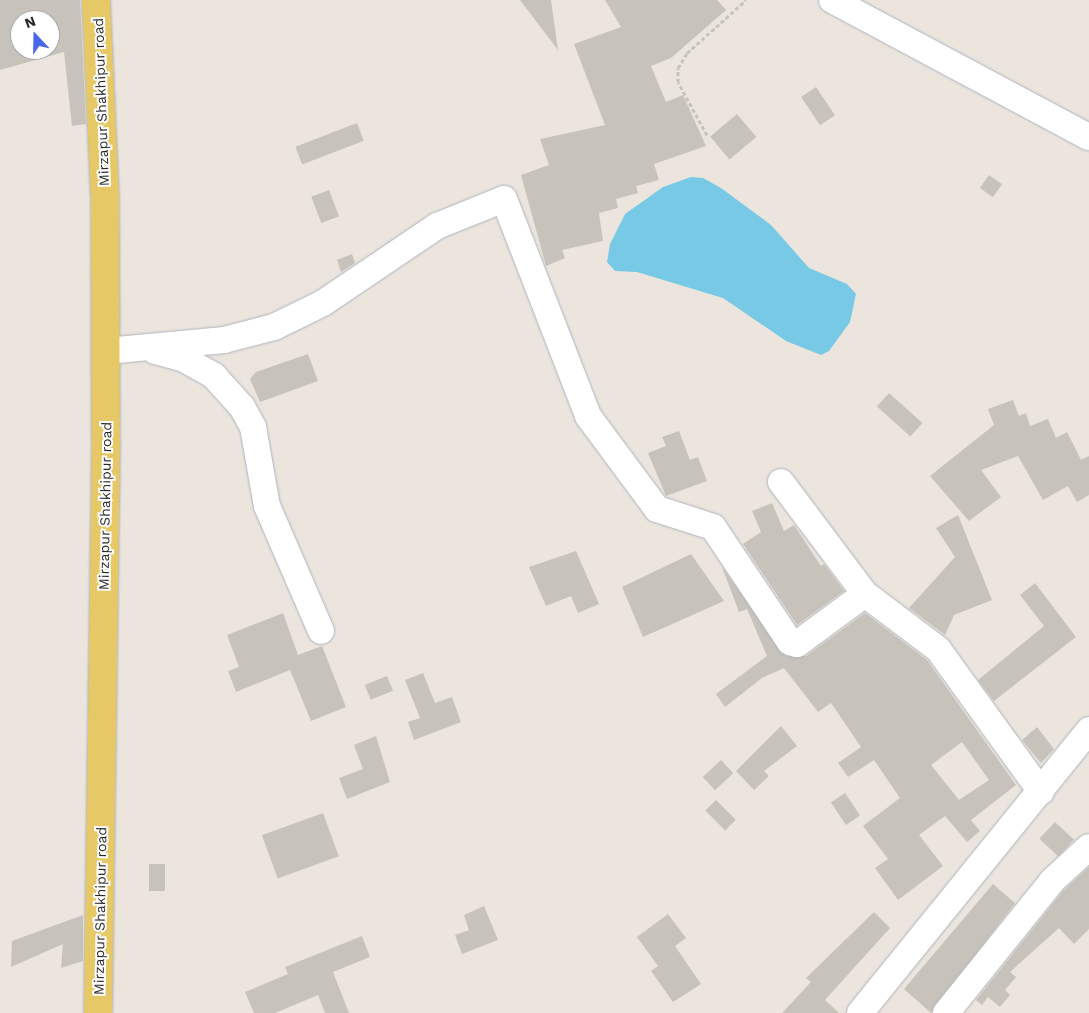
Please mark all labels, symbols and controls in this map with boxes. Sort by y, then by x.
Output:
north arrow [10,10,60,60]
text: N [22,13,38,31]
street label: Mirzapur Shakhipur road [90,17,112,187]
street label: Mirzapur Shakhipur road [95,421,115,591]
street label: Mirzapur Shakhipur road [90,826,110,996]

